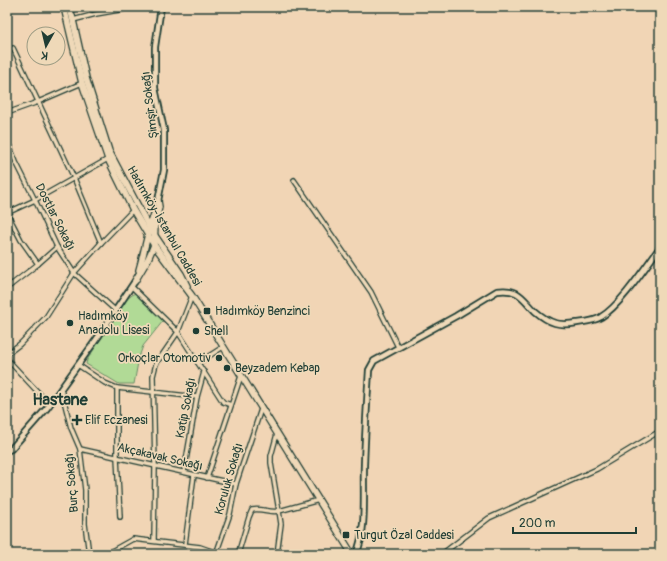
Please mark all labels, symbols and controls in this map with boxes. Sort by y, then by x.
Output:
north arrow [26,26,66,66]
text: K [40,48,49,62]
street label: Şimşir Sokağı [138,71,162,139]
street label: Hadımköy-İstanbul Caddesi [124,163,205,289]
street label: Dostlar Sokağı [32,181,78,253]
place label: Hadımköy Benzinci [215,304,310,319]
marker: Hadımköy Benzinci [202,306,212,316]
place label: Hadımköy Anadolu Lisesi [78,309,149,338]
marker: Hadımköy Anadolu Lisesi [65,318,75,328]
place label: Shell [204,324,228,339]
marker: Shell [191,326,201,336]
place label: Orkoçlar Otomotiv [118,351,211,366]
marker: Orkoçlar Otomotiv [214,353,224,363]
place label: Beyzadem Kebap [235,361,320,376]
marker: Beyzadem Kebap [222,363,232,373]
street label: Katip Sokağı [173,377,199,439]
district label: Hastane [32,390,89,410]
place label: Elif Eczanesi [85,413,148,428]
marker: Elif Eczanesi [72,415,82,425]
street label: Akçakavak Sokağı [116,440,204,474]
street label: Koruluk Sokağı [212,441,246,517]
street label: Burç Sokağı [62,453,82,513]
scale bar [513,509,636,535]
text: 200 m [519,516,556,531]
place label: Turgut Özal Caddesi [354,527,454,543]
marker: Turgut Özal Caddesi [341,530,351,540]

